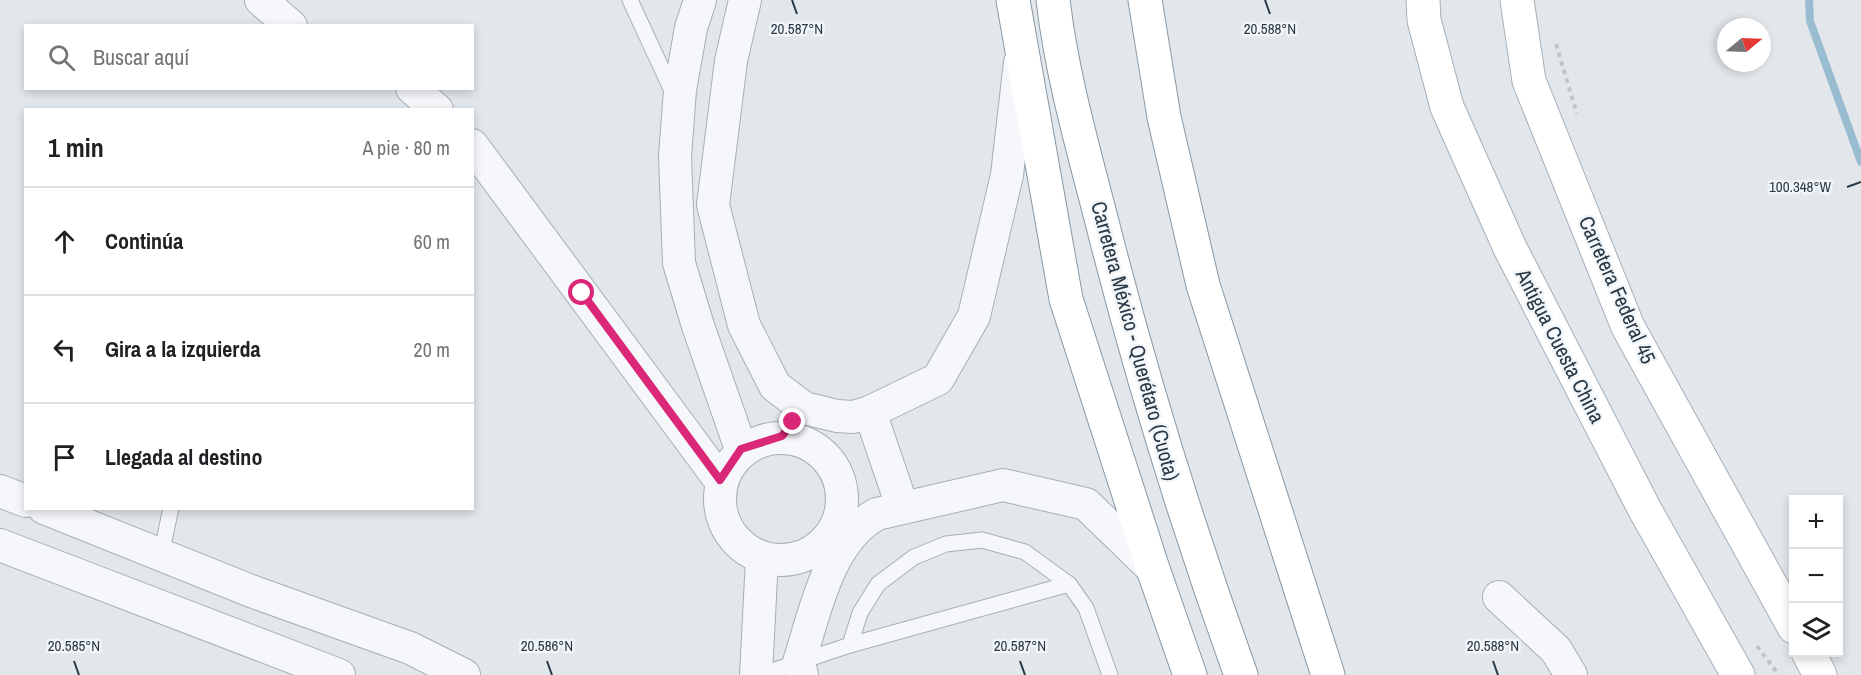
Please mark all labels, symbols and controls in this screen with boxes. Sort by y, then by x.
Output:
text: 20.587°N [771,18,823,39]
text: 20.588°N [1244,18,1296,39]
north arrow [1717,18,1771,72]
search box [24,24,474,90]
icon: search [45,41,78,74]
text: Buscar aquí [93,42,189,72]
text: 1 min [48,130,104,165]
text: A pie · 80 m [362,134,450,161]
text: 100.348°W [1769,176,1831,197]
street label: Carretera México - Querétaro (Cuota) [1084,198,1187,484]
street label: Carretera Federal 45 [1572,211,1663,368]
icon: ahead [48,225,81,258]
text: Continúa [105,226,183,256]
text: 60 m [414,228,450,255]
street label: Antigua Cuesta China [1509,263,1612,428]
route start [568,279,594,305]
icon: left [48,333,81,366]
text: Gira a la izquierda [105,334,260,364]
text: 20 m [414,336,450,363]
route end [779,408,805,434]
icon: arrive [48,441,81,474]
text: Llegada al destino [105,442,262,472]
map controls [1789,495,1843,657]
button: + [1789,495,1843,549]
button: − [1789,549,1843,603]
button: layers [1789,603,1843,657]
text: 20.585°N [48,635,100,656]
text: 20.586°N [521,635,573,656]
text: 20.587°N [994,635,1046,656]
text: 20.588°N [1467,635,1519,656]

